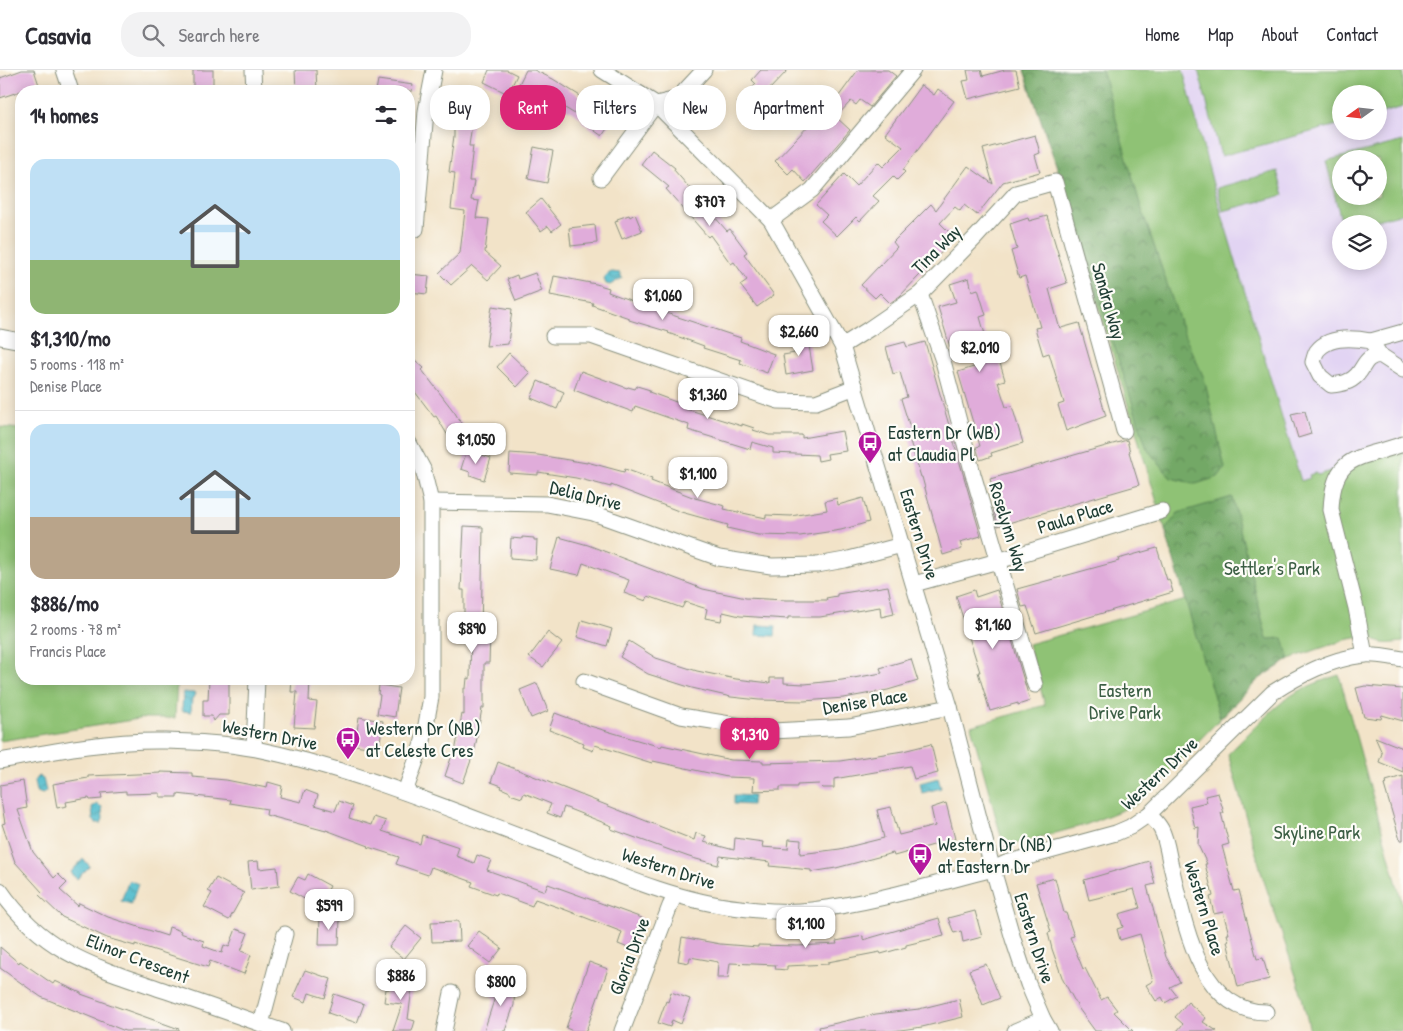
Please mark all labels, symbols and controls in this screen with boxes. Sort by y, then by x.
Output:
search box [121,12,471,57]
text: Casavia [25,19,91,51]
icon: search [139,21,167,49]
text: Search here [179,22,260,48]
text: Home [1145,22,1180,47]
text: Map [1208,22,1233,47]
text: About [1261,22,1298,47]
text: Contact [1326,22,1378,47]
chip: Buy [430,85,490,130]
chip: Rent [500,85,566,130]
chip: Filters [576,85,654,130]
chip: New [664,85,726,130]
chip: Apartment [736,85,842,130]
north arrow [1332,85,1388,140]
map controls [1332,85,1387,270]
text: 14 homes [30,101,98,130]
icon: filters [372,101,400,129]
button: locate [1332,150,1387,205]
pin: $707 [680,184,740,227]
text: $707 [694,190,726,212]
icon: home [170,191,260,281]
button: layers [1332,215,1387,270]
street label: Tina Way [905,218,967,280]
street label: Sandra Way [1086,260,1132,342]
pin: $1,060 [622,278,704,321]
text: $1,060 [644,284,682,306]
pin: $2,660 [758,314,840,357]
text: $2,660 [780,320,818,342]
text: $1,310/mo [30,324,111,353]
pin: $2,010 [939,330,1021,373]
text: $2,010 [961,336,999,358]
text: 5 rooms · 118 m² [30,353,124,375]
text: Denise Place [30,375,102,397]
pin: $1,360 [667,378,749,420]
text: $1,360 [689,383,727,405]
place label: Eastern Dr (WB) at Claudia Pl [888,419,1001,467]
pin: $1,050 [435,422,517,465]
text: $1,050 [457,428,495,450]
bus stop icon: Eastern Dr (WB) at Claudia Pl [857,430,883,464]
pin: $1,100 [657,456,739,499]
icon: home [170,457,260,547]
text: $1,100 [679,462,717,484]
street label: Delia Drive [547,473,625,517]
street label: Roselynn Way [983,479,1035,575]
street label: Eastern Drive [894,486,946,583]
street label: Paula Place [1034,492,1116,540]
park label: Settler's Park [1224,555,1320,581]
text: $886/mo [30,589,99,618]
pin: $1,160 [952,608,1034,650]
pin: $890 [442,612,502,654]
text: $1,160 [975,613,1011,635]
text: $890 [458,617,486,639]
text: 2 rooms · 78 m² [30,618,121,640]
text: Francis Place [30,640,106,662]
park label: Eastern Drive Park [1089,677,1161,725]
street label: Denise Place [821,681,910,721]
street label: Western Drive [220,712,320,756]
place label: Western Dr (NB) at Celeste Cres [366,715,481,763]
pin: $1,310 [709,718,791,760]
text: $1,310 [731,723,769,745]
bus stop icon: Western Dr (NB) at Celeste Cres [335,726,361,760]
street label: Western Drive [1115,730,1204,815]
park label: Skyline Park [1274,819,1360,845]
place label: Western Dr (NB) at Eastern Dr [938,831,1053,879]
street label: Western Drive [619,841,719,895]
bus stop icon: Western Dr (NB) at Eastern Dr [907,842,933,876]
street label: Western Place [1178,858,1232,959]
pin: $599 [299,888,359,931]
street label: Eastern Drive [1008,890,1062,987]
text: $599 [316,894,342,916]
pin: $1,100 [765,906,847,949]
text: $1,100 [787,912,825,934]
street label: Gloria Drive [602,913,656,998]
street label: Elinor Crescent [83,926,194,990]
pin: $886 [371,958,431,1001]
text: $886 [387,964,415,986]
pin: $800 [471,964,531,1007]
text: $800 [486,970,516,992]

